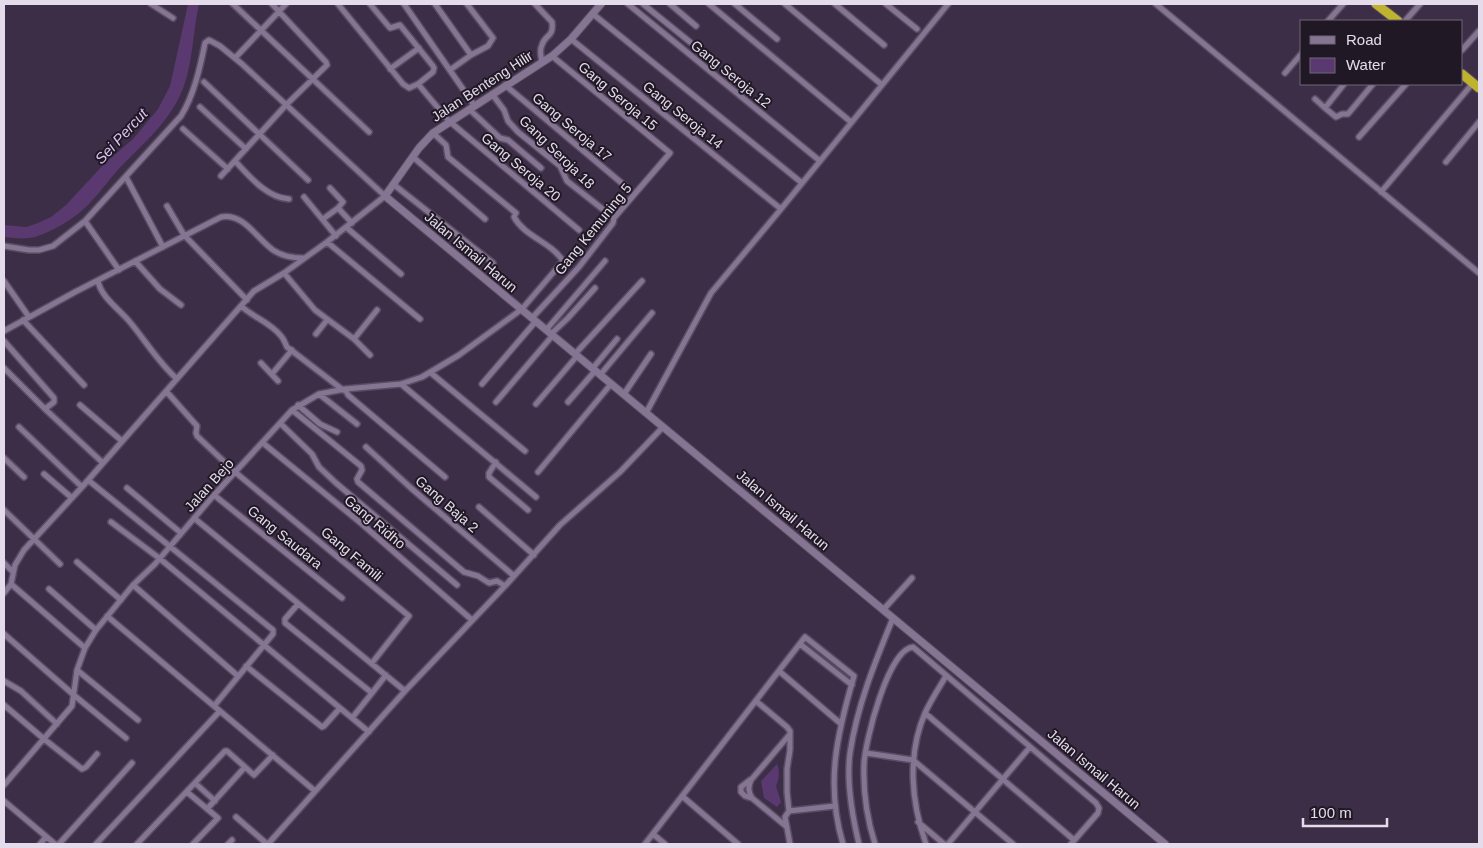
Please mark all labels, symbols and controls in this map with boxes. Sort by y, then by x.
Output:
legend [1300,20,1463,85]
text: Road [1346,31,1382,48]
street label: Gang Seroja 12 [688,37,774,111]
street label: Jalan Benteng Hilir [428,47,536,125]
text: Water [1346,56,1385,73]
street label: Gang Seroja 15 [575,58,661,134]
street label: Gang Seroja 14 [640,78,726,152]
street label: Gang Seroja 17 [529,89,615,165]
water label: Sei Percut [91,104,151,167]
street label: Gang Seroja 18 [516,112,598,192]
street label: Gang Seroja 20 [478,129,564,205]
street label: Gang Kemuning 5 [551,180,635,278]
street label: Jalan Ismail Harun [421,209,521,295]
street label: Jalan Bejo [181,455,237,515]
street label: Jalan Ismail Harun [733,467,833,553]
street label: Gang Baja 2 [412,472,482,536]
street label: Gang Ridho [341,492,409,552]
street label: Gang Saudara [245,502,326,572]
street label: Gang Famili [318,524,386,584]
street label: Jalan Ismail Harun [1044,726,1144,812]
scale bar [1303,796,1387,828]
text: 100 m [1310,804,1352,821]

